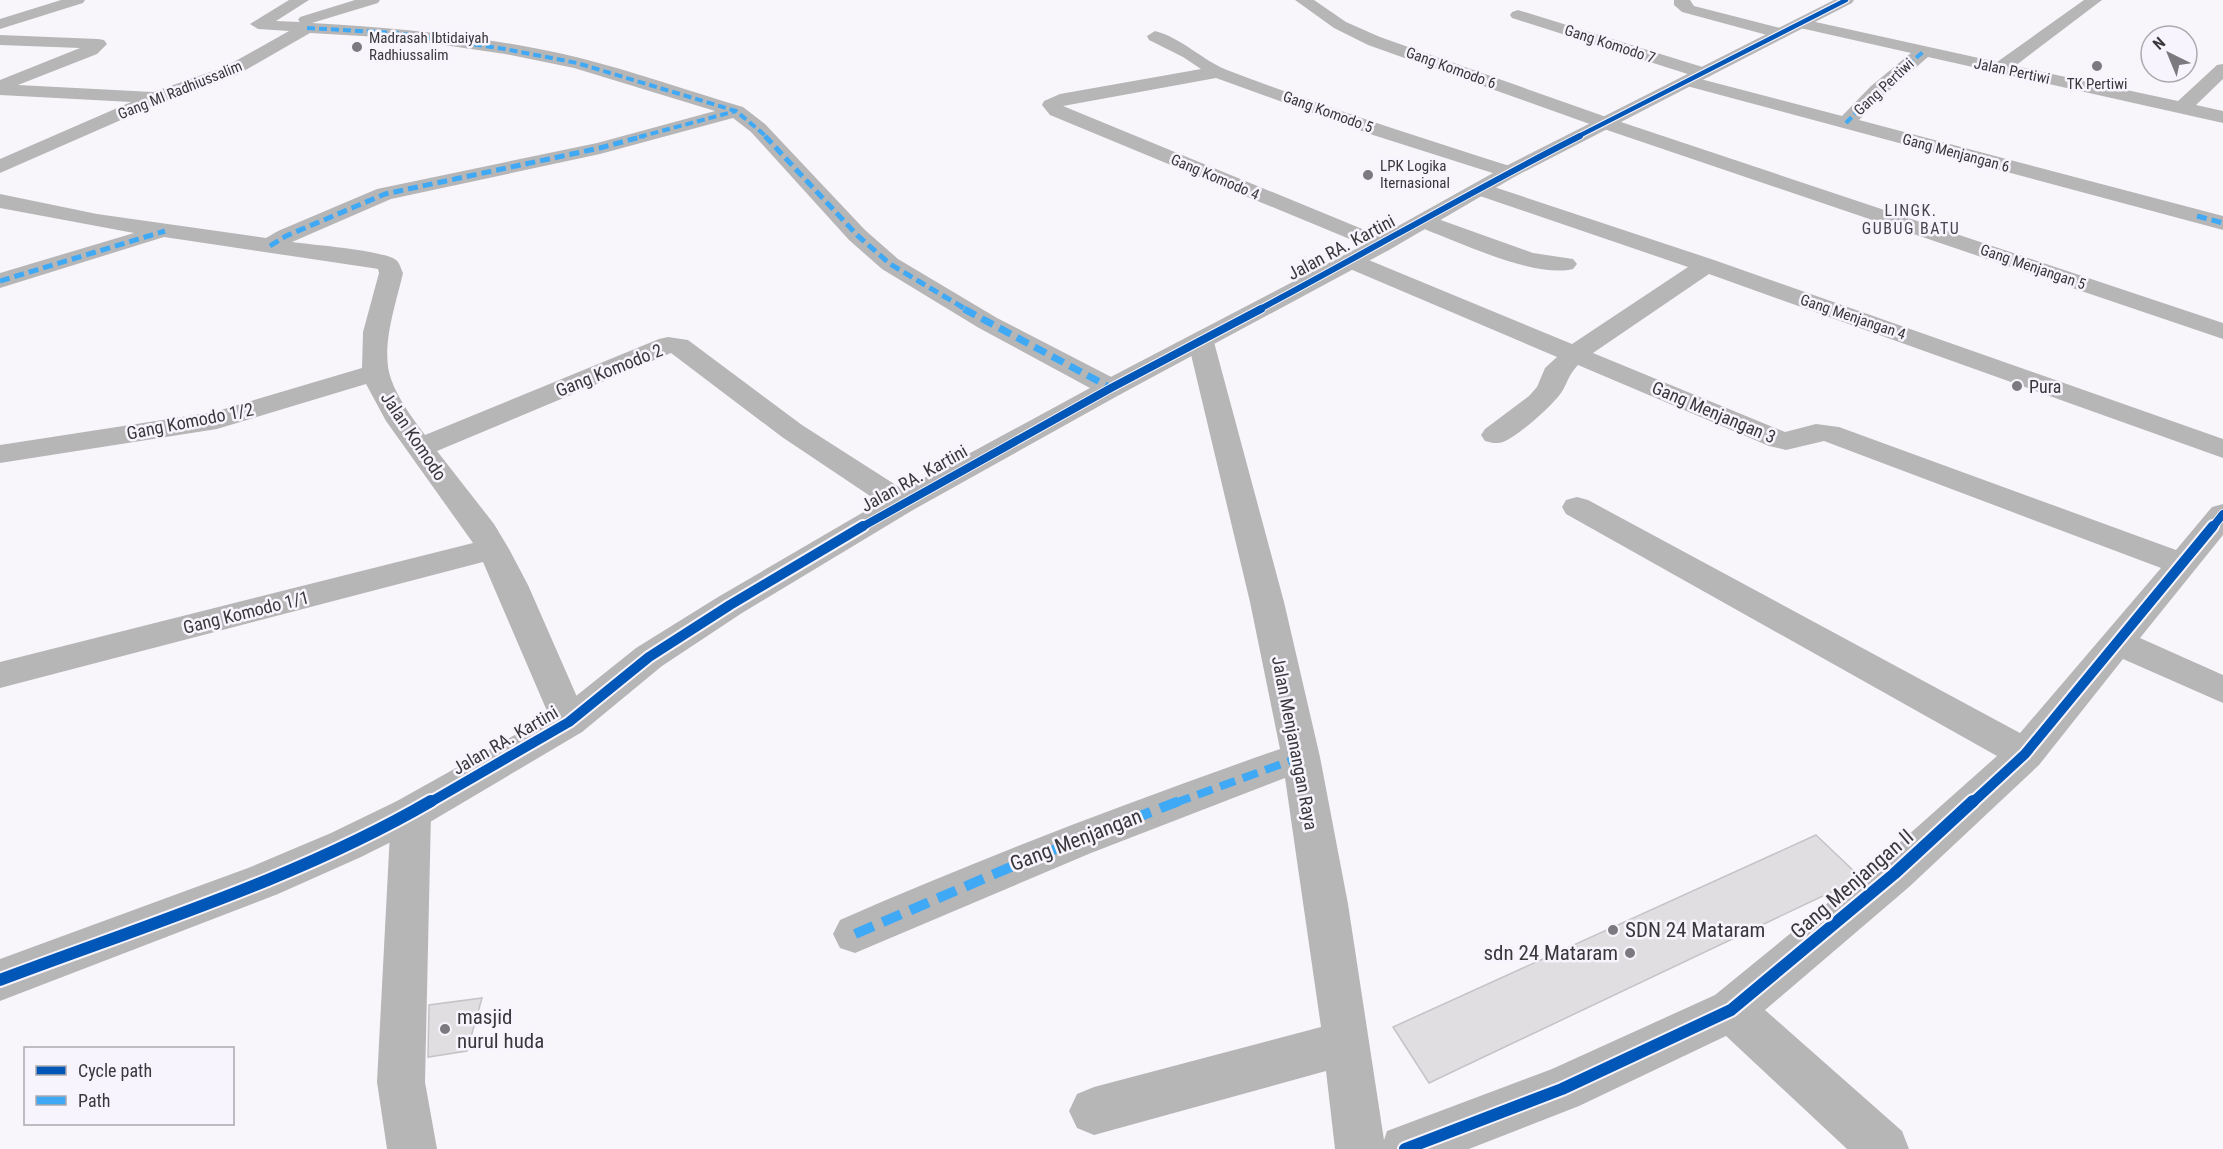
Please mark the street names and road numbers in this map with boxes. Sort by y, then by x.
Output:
street label: Gang Komodo 7 [1562,21,1658,67]
street label: Gang Komodo 6 [1404,43,1498,93]
street label: Jalan Pertiwi [1972,54,2052,88]
street label: Gang Pertiwi [1850,55,1918,119]
street label: Gang MI Radhiussalim [115,57,245,123]
street label: Gang Komodo 5 [1281,87,1375,137]
street label: Gang Menjangan 6 [1900,130,2012,176]
street label: Gang Komodo 4 [1168,150,1262,204]
street label: Jalan RA. Kartini [1284,210,1398,284]
street label: Gang Menjangan 5 [1978,241,2088,293]
street label: Gang Menjangan 4 [1798,291,1908,343]
street label: Gang Komodo 2 [553,339,666,401]
street label: Gang Menjangan 3 [1649,376,1779,448]
street label: Jalan Komodo [377,388,451,484]
street label: Gang Komodo 1/2 [125,398,255,444]
street label: Jalan RA. Kartini [857,440,971,516]
street label: Gang Komodo 1/1 [181,586,311,638]
street label: Jalan Menjanangan Raya [1268,654,1322,832]
street label: Jalan RA. Kartini [448,701,562,779]
street label: Gang Menjangan [1007,804,1145,876]
street label: Gang Menjangan II [1786,824,1918,944]

